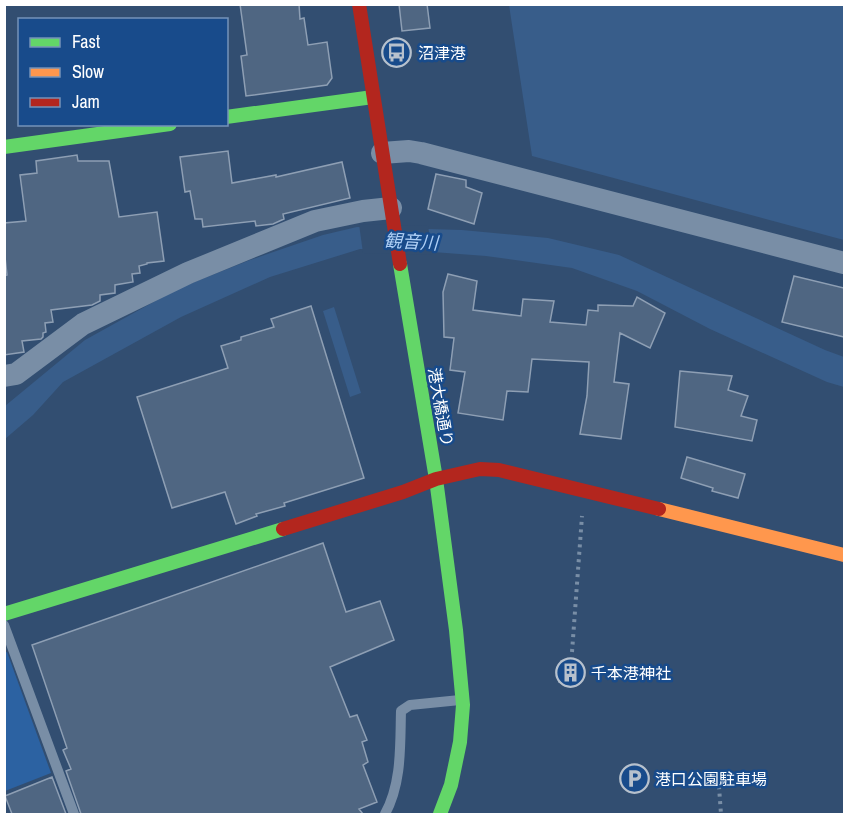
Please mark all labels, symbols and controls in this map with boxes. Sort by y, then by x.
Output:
legend [18,18,228,126]
text: Fast [72,29,100,54]
bus stop icon: 沼津港 [381,37,413,69]
place label: 沼津港 [418,42,466,64]
text: Slow [72,59,104,84]
text: Jam [72,89,100,114]
water label: 観音川 [383,228,441,256]
street label: 港大橋通り [423,366,459,448]
building icon: 千本港神社 [554,657,586,689]
place label: 千本港神社 [591,662,671,684]
parking icon: 港口公園駐車場 [618,763,650,795]
place label: 港口公園駐車場 [655,768,767,790]

